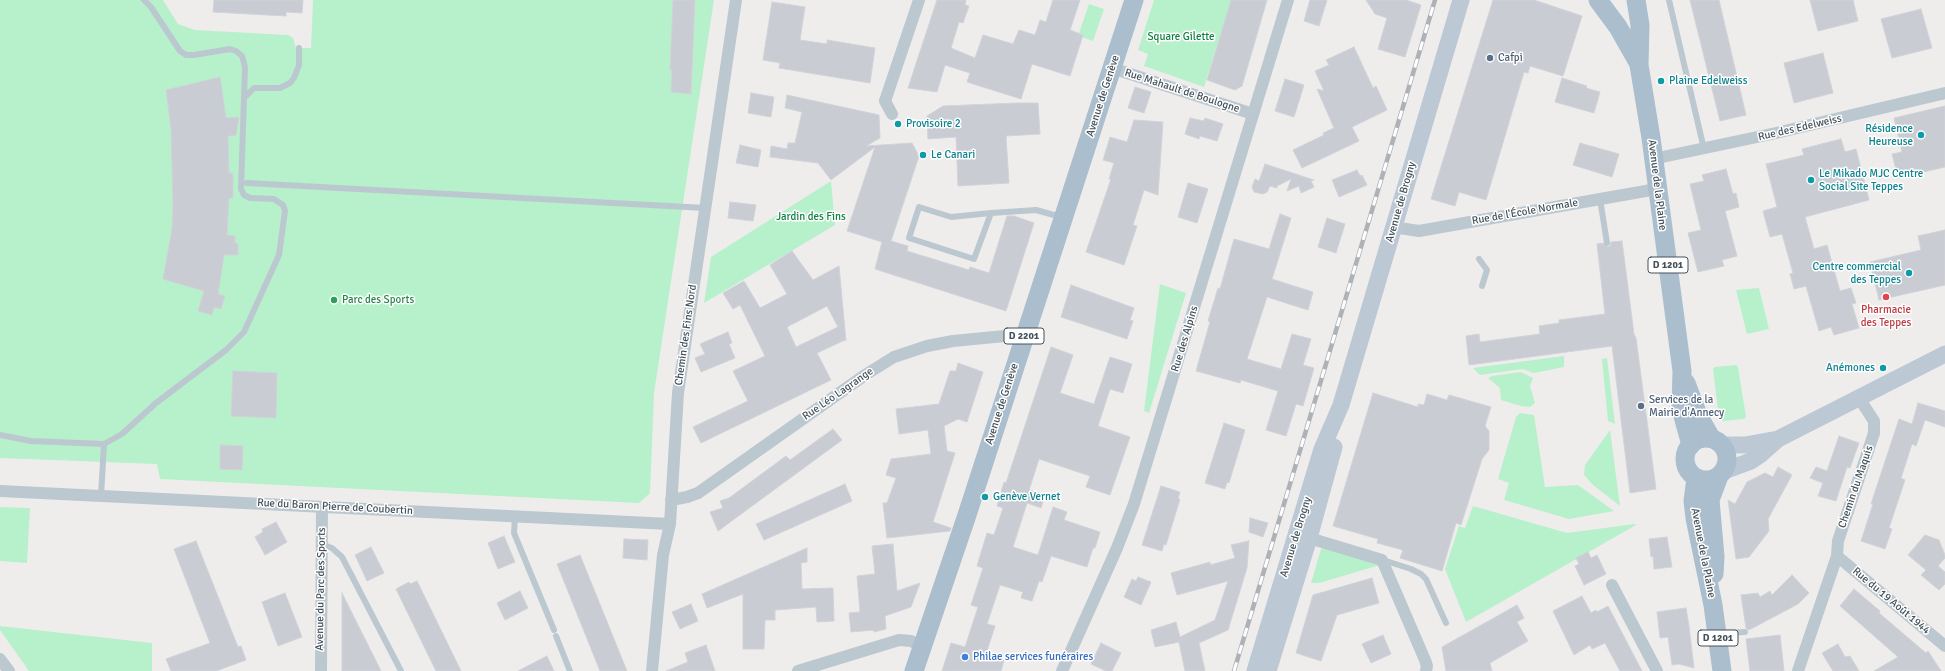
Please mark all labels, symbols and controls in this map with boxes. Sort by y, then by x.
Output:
park label: Square Gilette [1147,30,1215,44]
place label: Cafpi [1498,51,1523,65]
marker: Cafpi [1485,53,1495,63]
street label: Avenue de Genève [1084,54,1122,138]
street label: Rue Mahault de Boulogne [1123,66,1241,116]
place label: Plaine Edelweiss [1669,74,1747,88]
marker: Plaine Edelweiss [1656,76,1666,86]
street label: Rue des Edelweiss [1757,112,1843,144]
place label: Provisoire 2 [906,117,961,131]
marker: Provisoire 2 [893,119,903,129]
place label: Résidence Heureuse [1865,122,1913,148]
marker: Résidence Heureuse [1916,130,1926,140]
street label: Avenue de la Plaine [1645,139,1669,231]
place label: Le Canari [931,148,975,162]
marker: Le Canari [918,150,928,160]
street label: Avenue de Brogny [1383,160,1419,244]
place label: Le Mikado MJC Centre Social Site Teppes [1819,167,1923,193]
marker: Le Mikado MJC Centre Social Site Teppes [1806,175,1816,185]
street label: Rue de l'École Normale [1471,196,1579,228]
park label: Jardin des Fins [776,210,846,224]
road number: D 1201 [1648,257,1688,273]
place label: Centre commercial des Teppes [1813,260,1901,286]
marker: Centre commercial des Teppes [1904,268,1914,278]
street label: Chemin des Fins Nord [672,284,700,386]
marker: Pharmacie des Teppes [1881,292,1891,302]
place label: Parc des Sports [342,293,414,307]
marker: Parc des Sports [329,295,339,305]
place label: Pharmacie des Teppes [1861,303,1911,329]
street label: Rue des Alpins [1169,304,1201,374]
road number: D 2201 [1004,328,1044,344]
place label: Anémones [1826,361,1875,375]
street label: Avenue de Genève [983,362,1021,446]
marker: Anémones [1878,363,1888,373]
street label: Rue Léo Lagrange [800,365,876,423]
place label: Services de la Mairie d'Annecy [1649,393,1724,419]
marker: Services de la Mairie d'Annecy [1636,401,1646,411]
street label: Chemin du Maquis [1836,444,1876,530]
place label: Genève Vernet [993,490,1060,504]
marker: Genève Vernet [980,492,990,502]
street label: Avenue de Brogny [1277,495,1315,579]
street label: Rue du Baron Pierre de Coubertin [257,496,413,518]
street label: Avenue de la Plaine [1688,507,1718,599]
street label: Avenue du Parc des Sports [313,527,329,651]
street label: Rue du 19 Août 1944 [1850,565,1932,637]
road number: D 1201 [1698,630,1738,646]
place label: Philae services funéraires [973,650,1093,664]
marker: Philae services funéraires [960,652,970,662]

